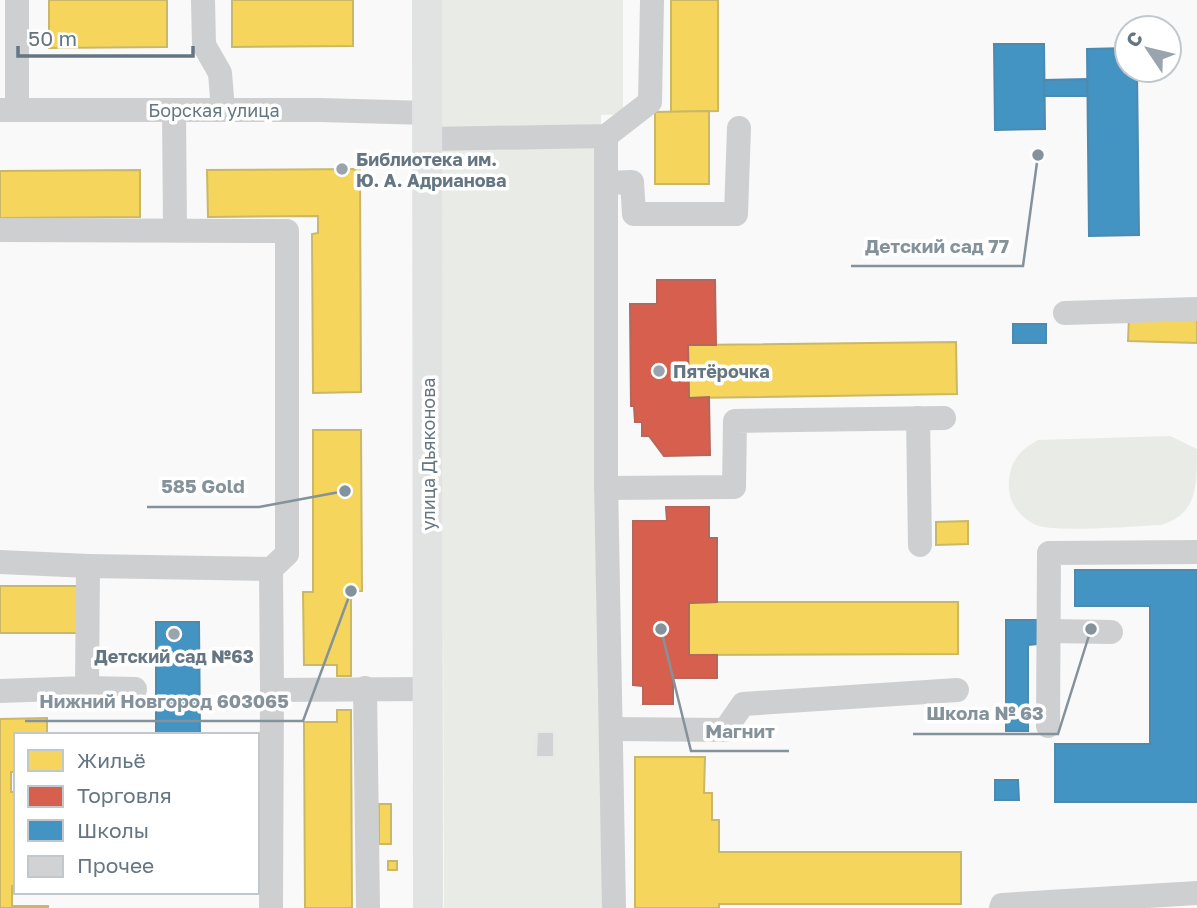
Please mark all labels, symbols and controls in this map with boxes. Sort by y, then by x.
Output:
scale bar [18,14,192,58]
north arrow [1113,14,1183,84]
text: 50 m [28,25,77,51]
text: С [1120,27,1147,51]
street label: Борская улица [148,99,280,121]
place label: Библиотека им. Ю. А. Адрианова [356,148,506,191]
marker: Библиотека им. Ю. А. Адрианова [334,161,350,177]
callout: Детский сад 77 [851,226,1023,266]
text: Детский сад 77 [865,234,1009,257]
place label: Пятёрочка [673,360,770,382]
marker: Пятёрочка [651,363,667,379]
street label: улица Дьяконова [417,378,439,531]
callout: 585 Gold [147,467,259,507]
text: 585 Gold [161,474,245,497]
marker: Детский сад №63 [166,626,182,642]
place label: Детский сад №63 [94,645,254,667]
callout: Нижний Новгород 603065 [25,681,303,721]
text: Нижний Новгород 603065 [39,689,289,712]
callout: Школа № 63 [913,694,1058,734]
text: Школа № 63 [926,701,1044,724]
callout: Магнит [691,711,789,751]
text: Магнит [705,719,775,742]
legend [14,733,259,894]
text: Жильё [77,747,146,773]
text: Торговля [77,782,172,808]
text: Школы [77,817,149,843]
text: Прочее [77,852,154,878]

